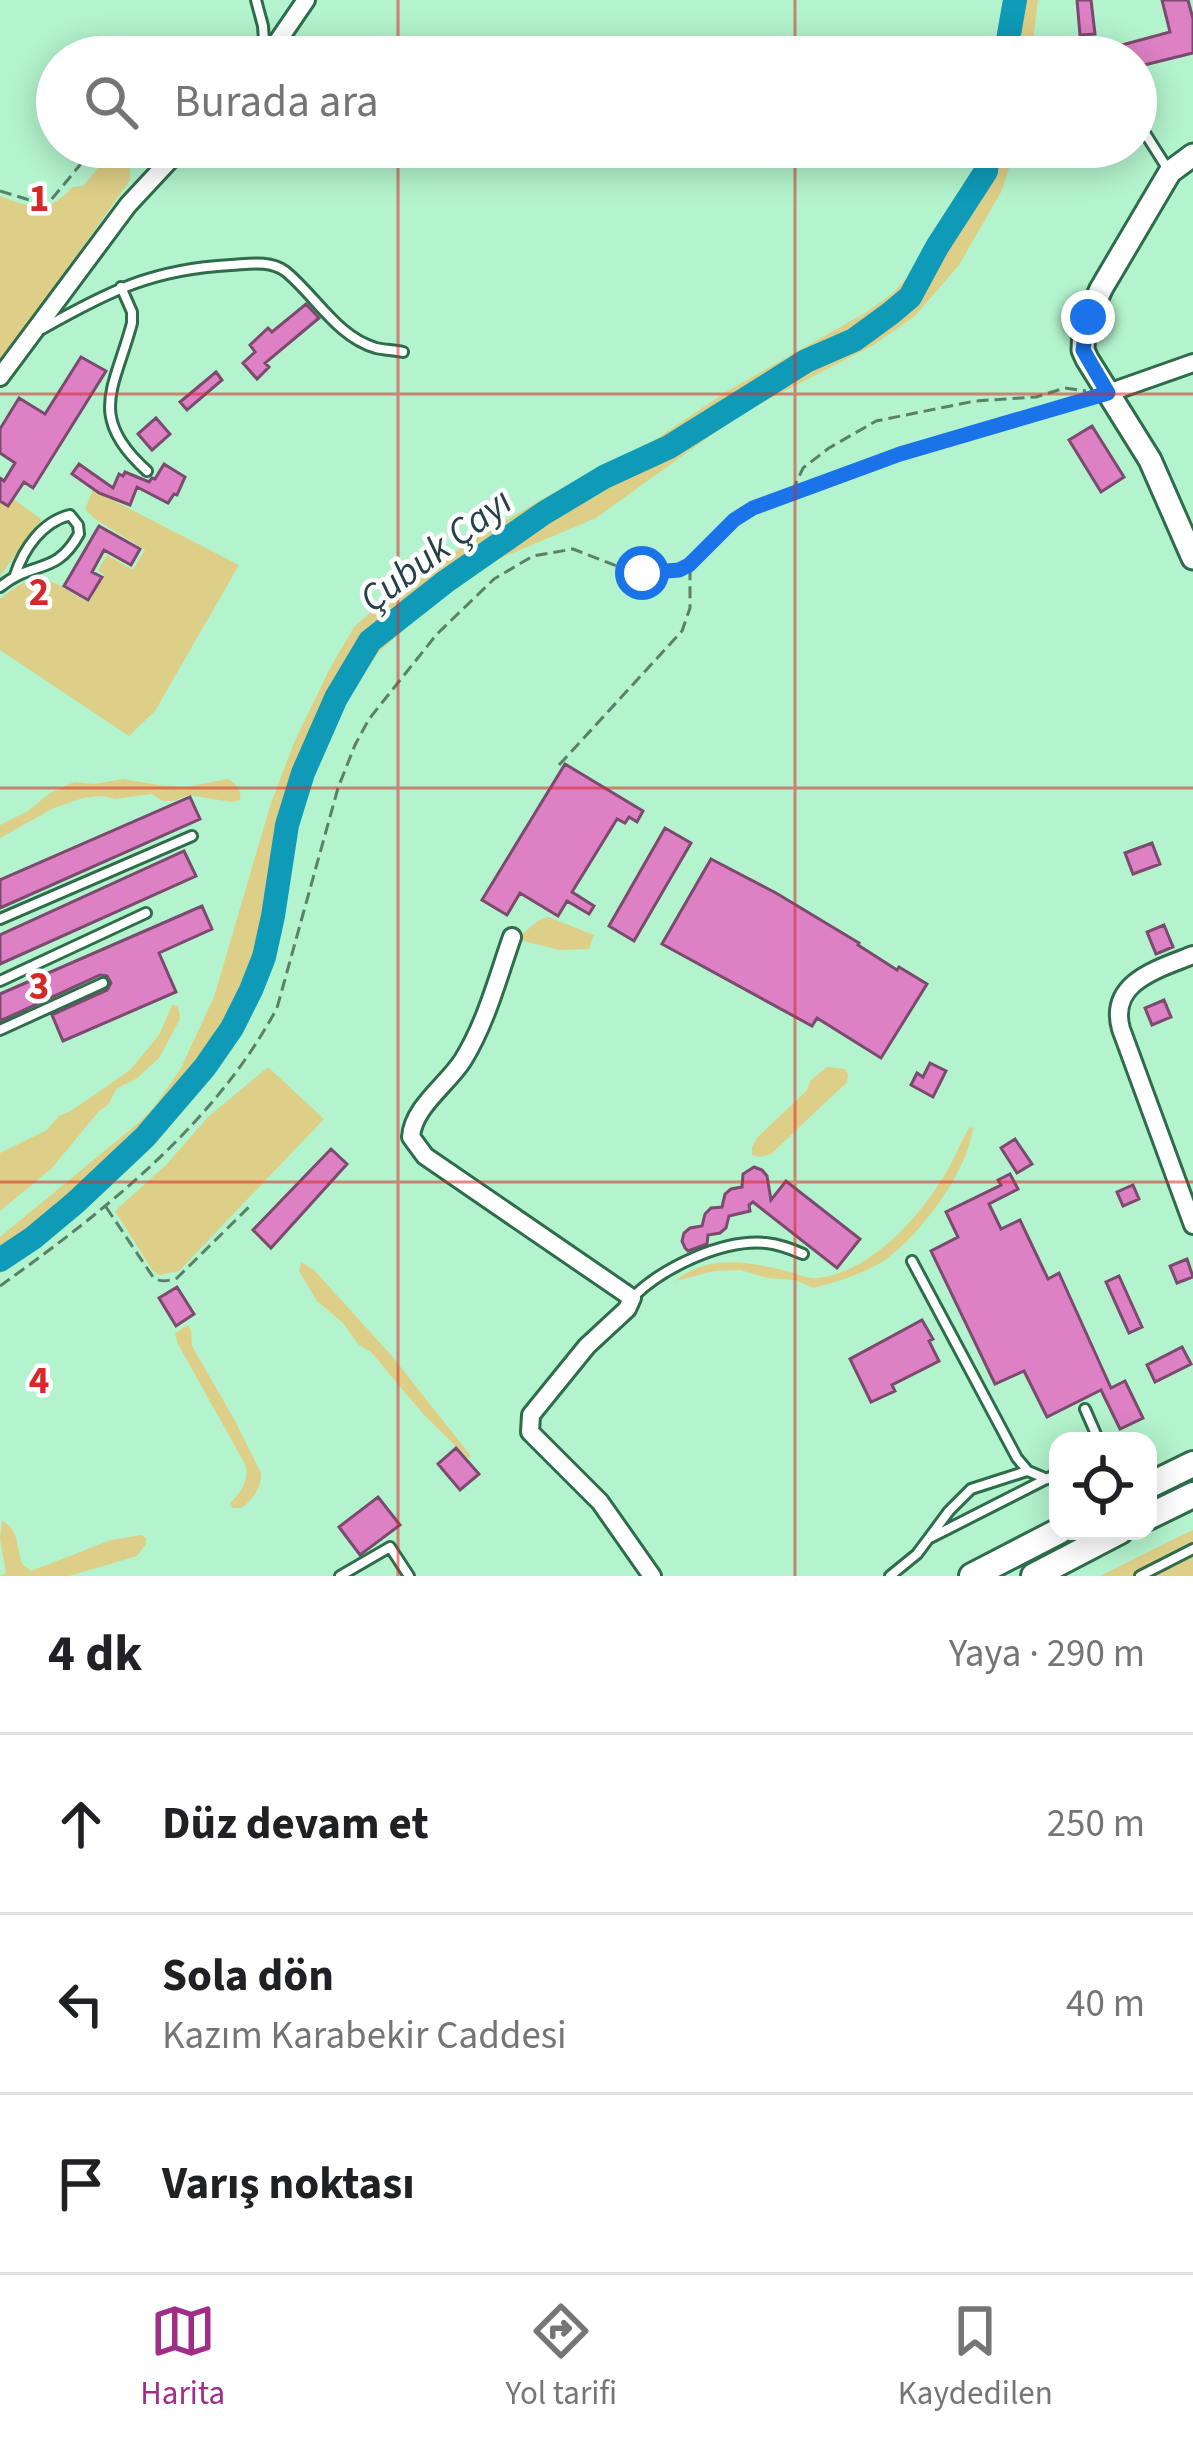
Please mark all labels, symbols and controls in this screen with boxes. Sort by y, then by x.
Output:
search box [36,36,1157,168]
icon: search [78,69,144,135]
text: Burada ara [174,70,379,134]
text: 1 [29,171,49,227]
route end [1061,290,1115,344]
water label: Çubuk Çayı [348,475,524,627]
route start [615,546,669,600]
text: 2 [29,565,49,621]
text: 3 [29,959,49,1015]
text: 4 [29,1353,49,1409]
map controls [1049,1432,1157,1540]
button: locate [1049,1432,1157,1540]
text: 4 dk [48,1618,142,1690]
text: Yaya · 290 m [949,1626,1145,1682]
icon: ahead [48,1791,114,1857]
text: Düz devam et [162,1792,429,1856]
text: 250 m [1047,1796,1145,1852]
text: Sola dön [162,1944,334,2008]
icon: left [48,1971,114,2037]
text: 40 m [1066,1976,1145,2032]
text: Kazım Karabekir Caddesi [162,2008,567,2064]
icon: arrive [48,2151,114,2217]
text: Varış noktası [162,2152,415,2216]
tab: Harita [140,2298,225,2417]
tab: Yol tarifi [506,2298,617,2417]
tab: Kaydedilen [898,2298,1053,2417]

